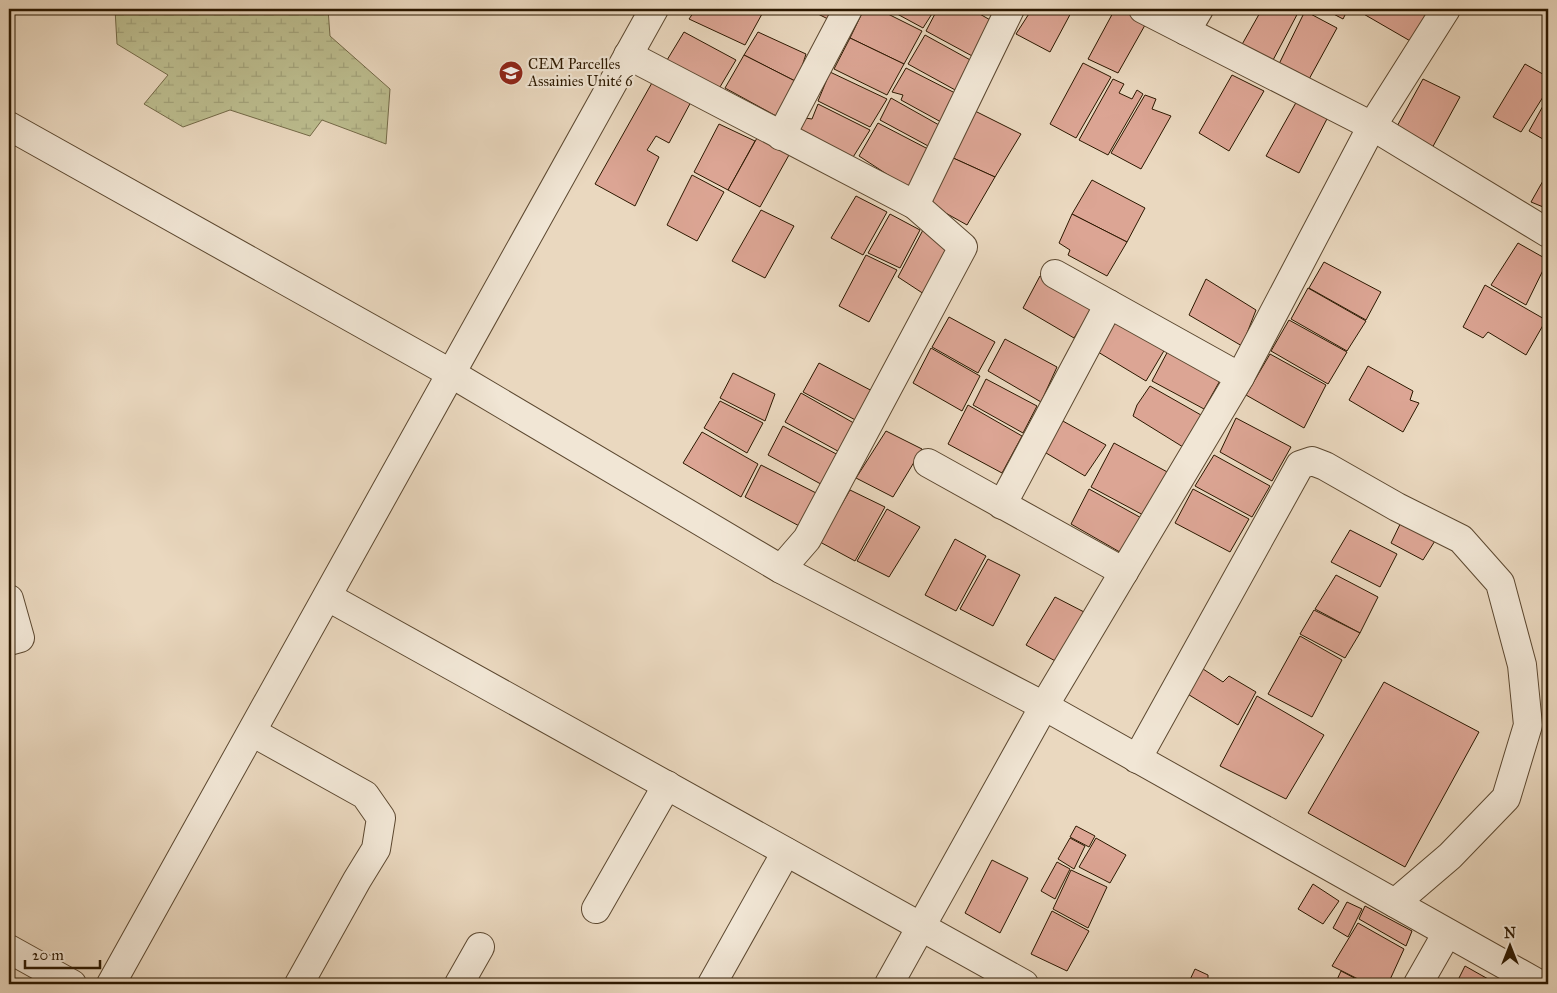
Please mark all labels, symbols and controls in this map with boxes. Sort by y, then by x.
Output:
place label: CEM Parcelles Assainies Unité 6 [527,55,634,90]
school or university icon: CEM Parcelles Assainies Unité 6 [498,60,524,86]
north arrow [1484,920,1534,970]
text: N [1504,925,1516,942]
scale bar [25,938,100,970]
text: 20 m [32,946,64,964]

